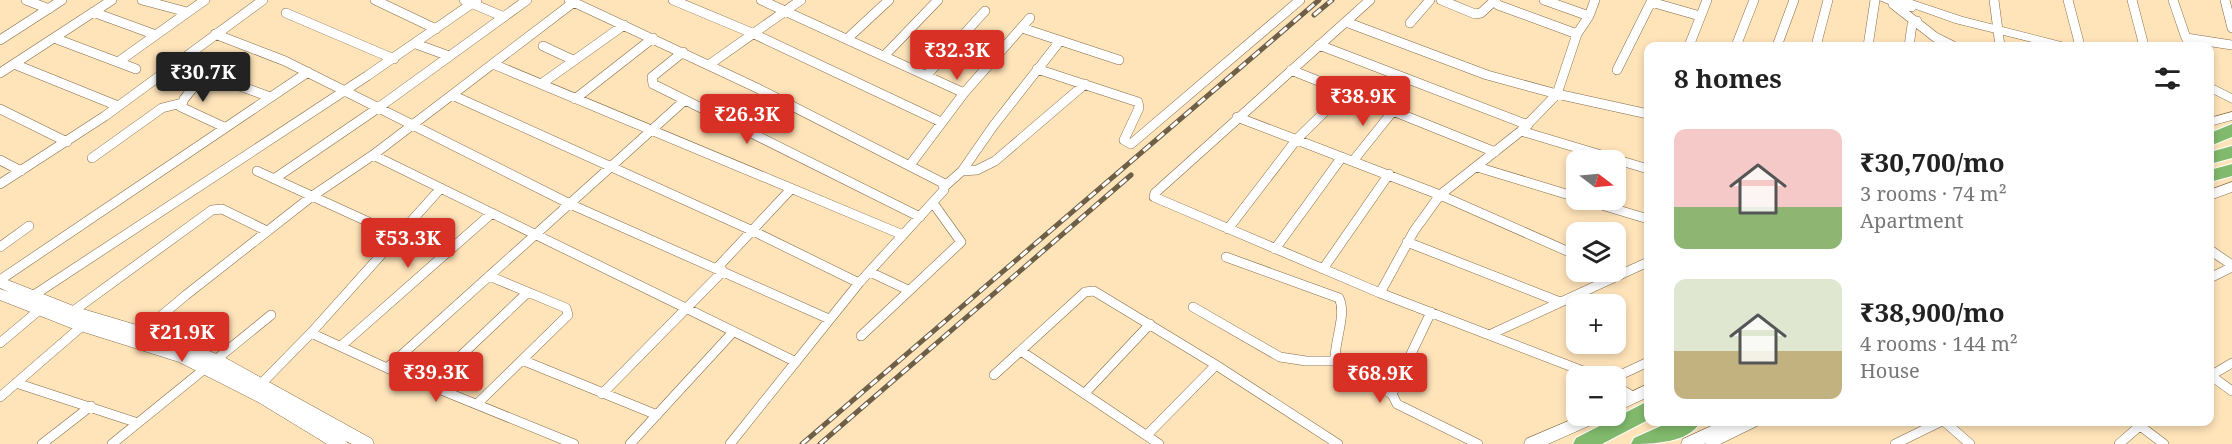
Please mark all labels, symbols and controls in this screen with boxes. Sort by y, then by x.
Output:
pin: ₹32.3K [908,30,1006,81]
text: ₹32.3K [924,36,990,63]
pin: ₹30.7K [154,52,252,103]
text: ₹30.7K [170,58,236,85]
text: 8 homes [1674,60,1782,96]
icon: filters [2151,62,2184,95]
pin: ₹38.9K [1314,76,1412,127]
text: ₹38.9K [1330,82,1396,109]
pin: ₹26.3K [698,94,796,145]
text: ₹26.3K [714,100,780,127]
text: ₹30,700/mo [1860,144,2005,180]
north arrow [1566,150,1626,210]
map controls [1566,150,1626,426]
icon: home [1722,153,1794,225]
text: 3 rooms · 74 m² [1860,180,2007,207]
text: Apartment [1860,207,1964,234]
pin: ₹53.3K [359,218,457,269]
button: layers [1566,222,1626,282]
text: ₹53.3K [375,224,441,251]
button: + [1566,294,1626,354]
text: ₹38,900/mo [1860,294,2005,330]
icon: home [1722,303,1794,375]
pin: ₹21.9K [133,312,231,363]
text: ₹21.9K [149,318,215,345]
text: 4 rooms · 144 m² [1860,330,2018,357]
pin: ₹39.3K [387,352,485,403]
pin: ₹68.9K [1331,353,1429,404]
text: House [1860,357,1920,384]
text: ₹39.3K [403,358,469,385]
text: ₹68.9K [1347,359,1413,386]
button: − [1566,366,1626,426]

